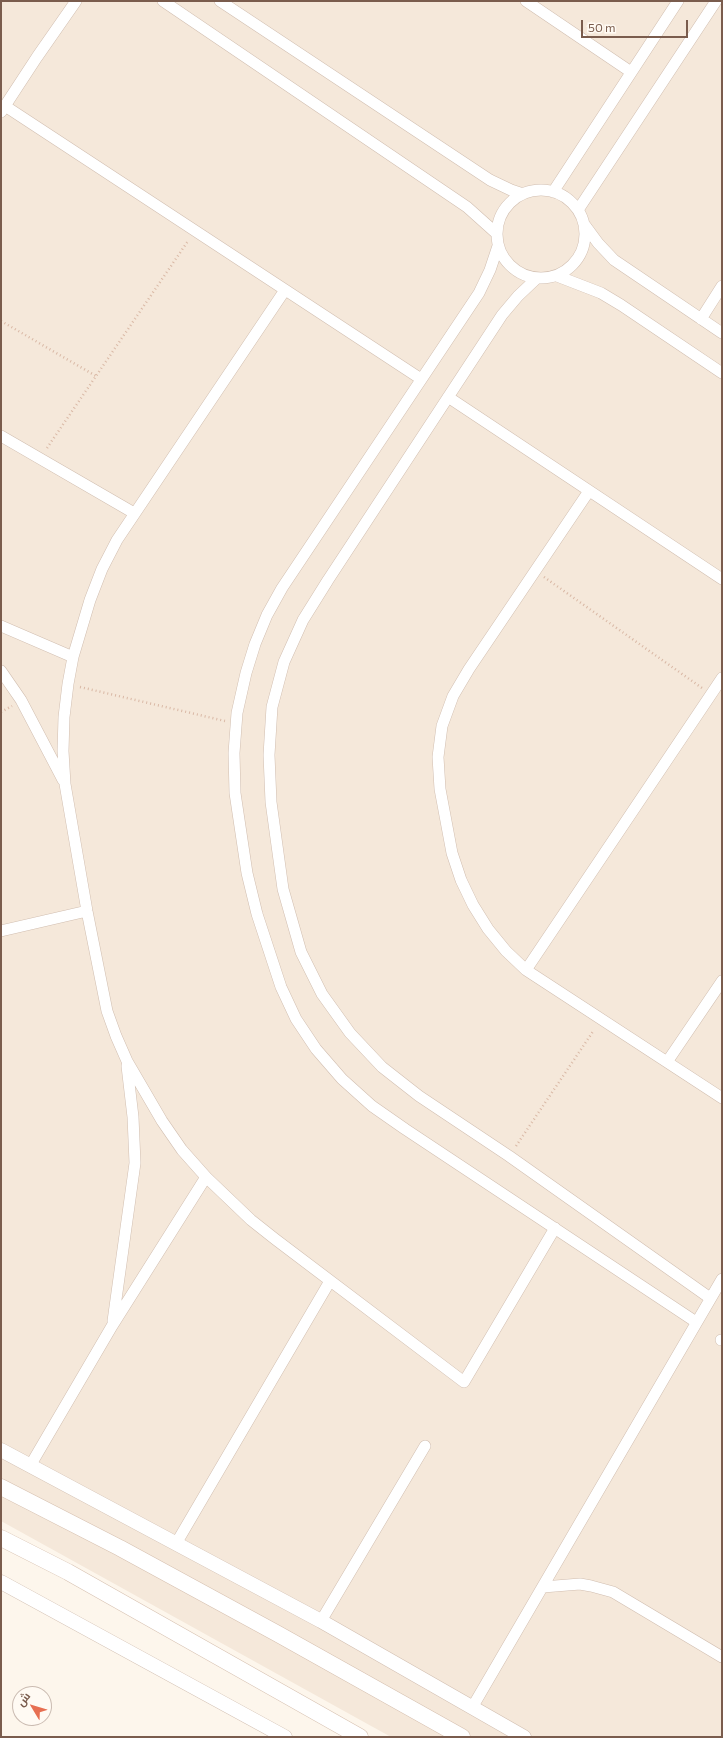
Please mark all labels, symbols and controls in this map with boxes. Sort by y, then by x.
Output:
scale bar [583,12,690,38]
text: 50 m [588,20,616,34]
north arrow [12,1686,52,1726]
text: ش [13,1689,32,1708]

